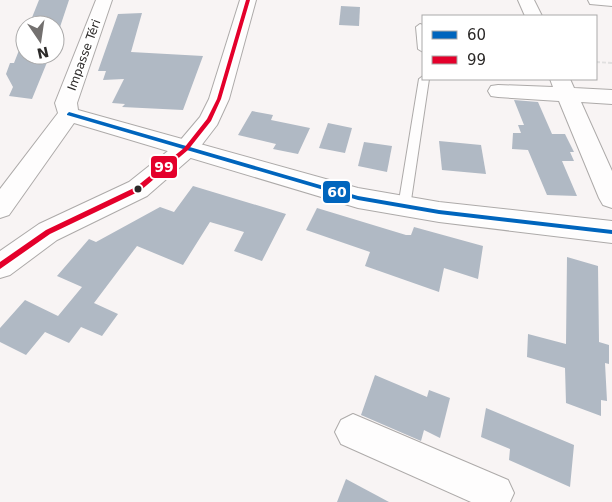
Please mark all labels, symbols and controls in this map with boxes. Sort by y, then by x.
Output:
north arrow [15,15,65,65]
legend [422,15,597,80]
street label: Impasse Téri [65,17,103,93]
text: 60 [467,26,486,44]
text: N [35,44,50,62]
text: 99 [467,51,486,69]
line badge: 99 [150,155,178,179]
text: 99 [154,159,174,175]
line badge: 60 [322,180,351,204]
unlabelled marker [133,184,143,194]
text: 60 [327,184,347,200]

